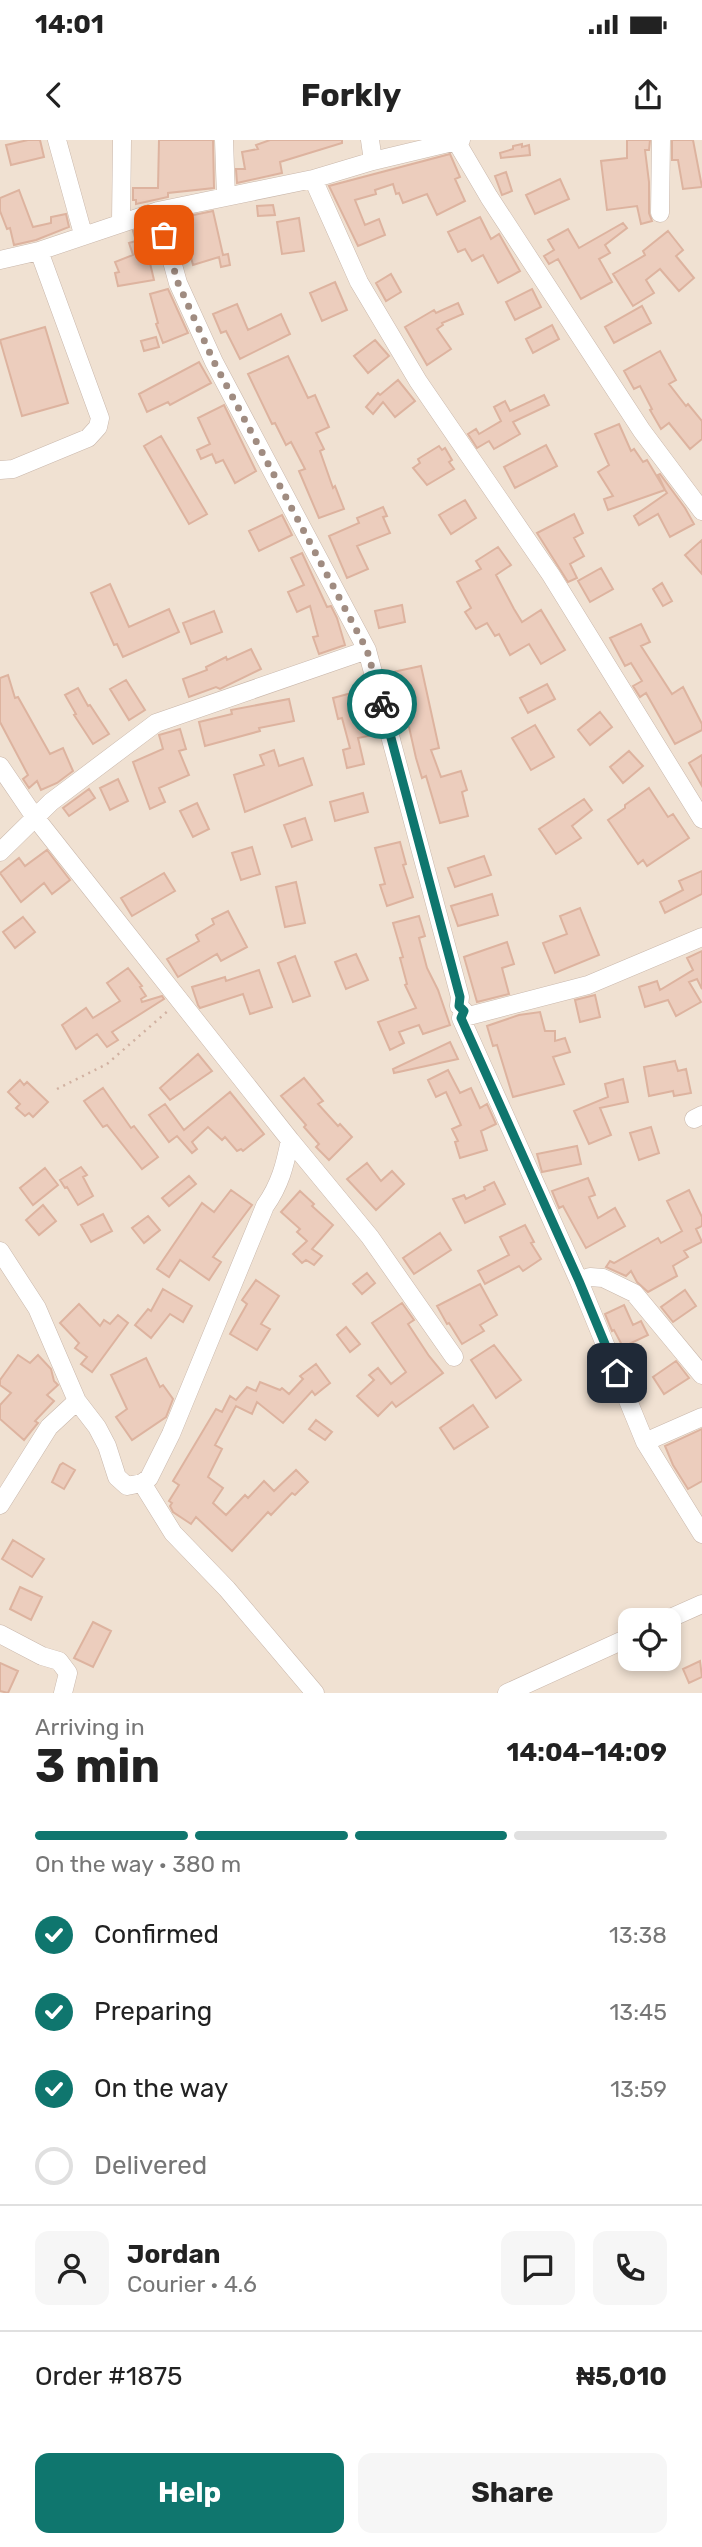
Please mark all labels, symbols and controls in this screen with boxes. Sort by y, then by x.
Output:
text: 14:01 [35,9,104,40]
icon: back [35,76,73,114]
text: Forkly [301,76,401,114]
icon: share [629,76,667,114]
pin [134,205,194,265]
icon: bag [145,216,183,254]
courier [347,669,417,739]
icon: bike [363,685,401,723]
pin [587,1343,647,1403]
icon: home [598,1354,636,1392]
map controls [618,1608,681,1671]
button: locate [618,1608,681,1671]
text: Arriving in [35,1713,145,1741]
text: 14:04–14:09 [507,1737,667,1768]
text: 3 min [35,1739,160,1794]
text: On the way · 380 m [35,1850,241,1878]
icon: check [35,1916,73,1954]
text: Confirmed [94,1919,219,1950]
text: 13:38 [609,1921,667,1949]
icon: check [35,1993,73,2031]
text: Preparing [94,1996,212,2027]
text: 13:45 [610,1998,667,2026]
icon: check [35,2070,73,2108]
text: On the way [94,2073,228,2104]
text: 13:59 [610,2075,667,2103]
text: Delivered [94,2150,207,2181]
button: person [35,2231,109,2305]
button: chat [501,2231,575,2305]
button: phone [593,2231,667,2305]
text: Jordan [127,2239,220,2270]
text: Courier · 4.6 [127,2270,257,2298]
text: Order #1875 [35,2361,182,2392]
text: ₦5,010 [576,2361,667,2392]
button: Help [35,2453,344,2533]
button: Share [358,2453,667,2533]

